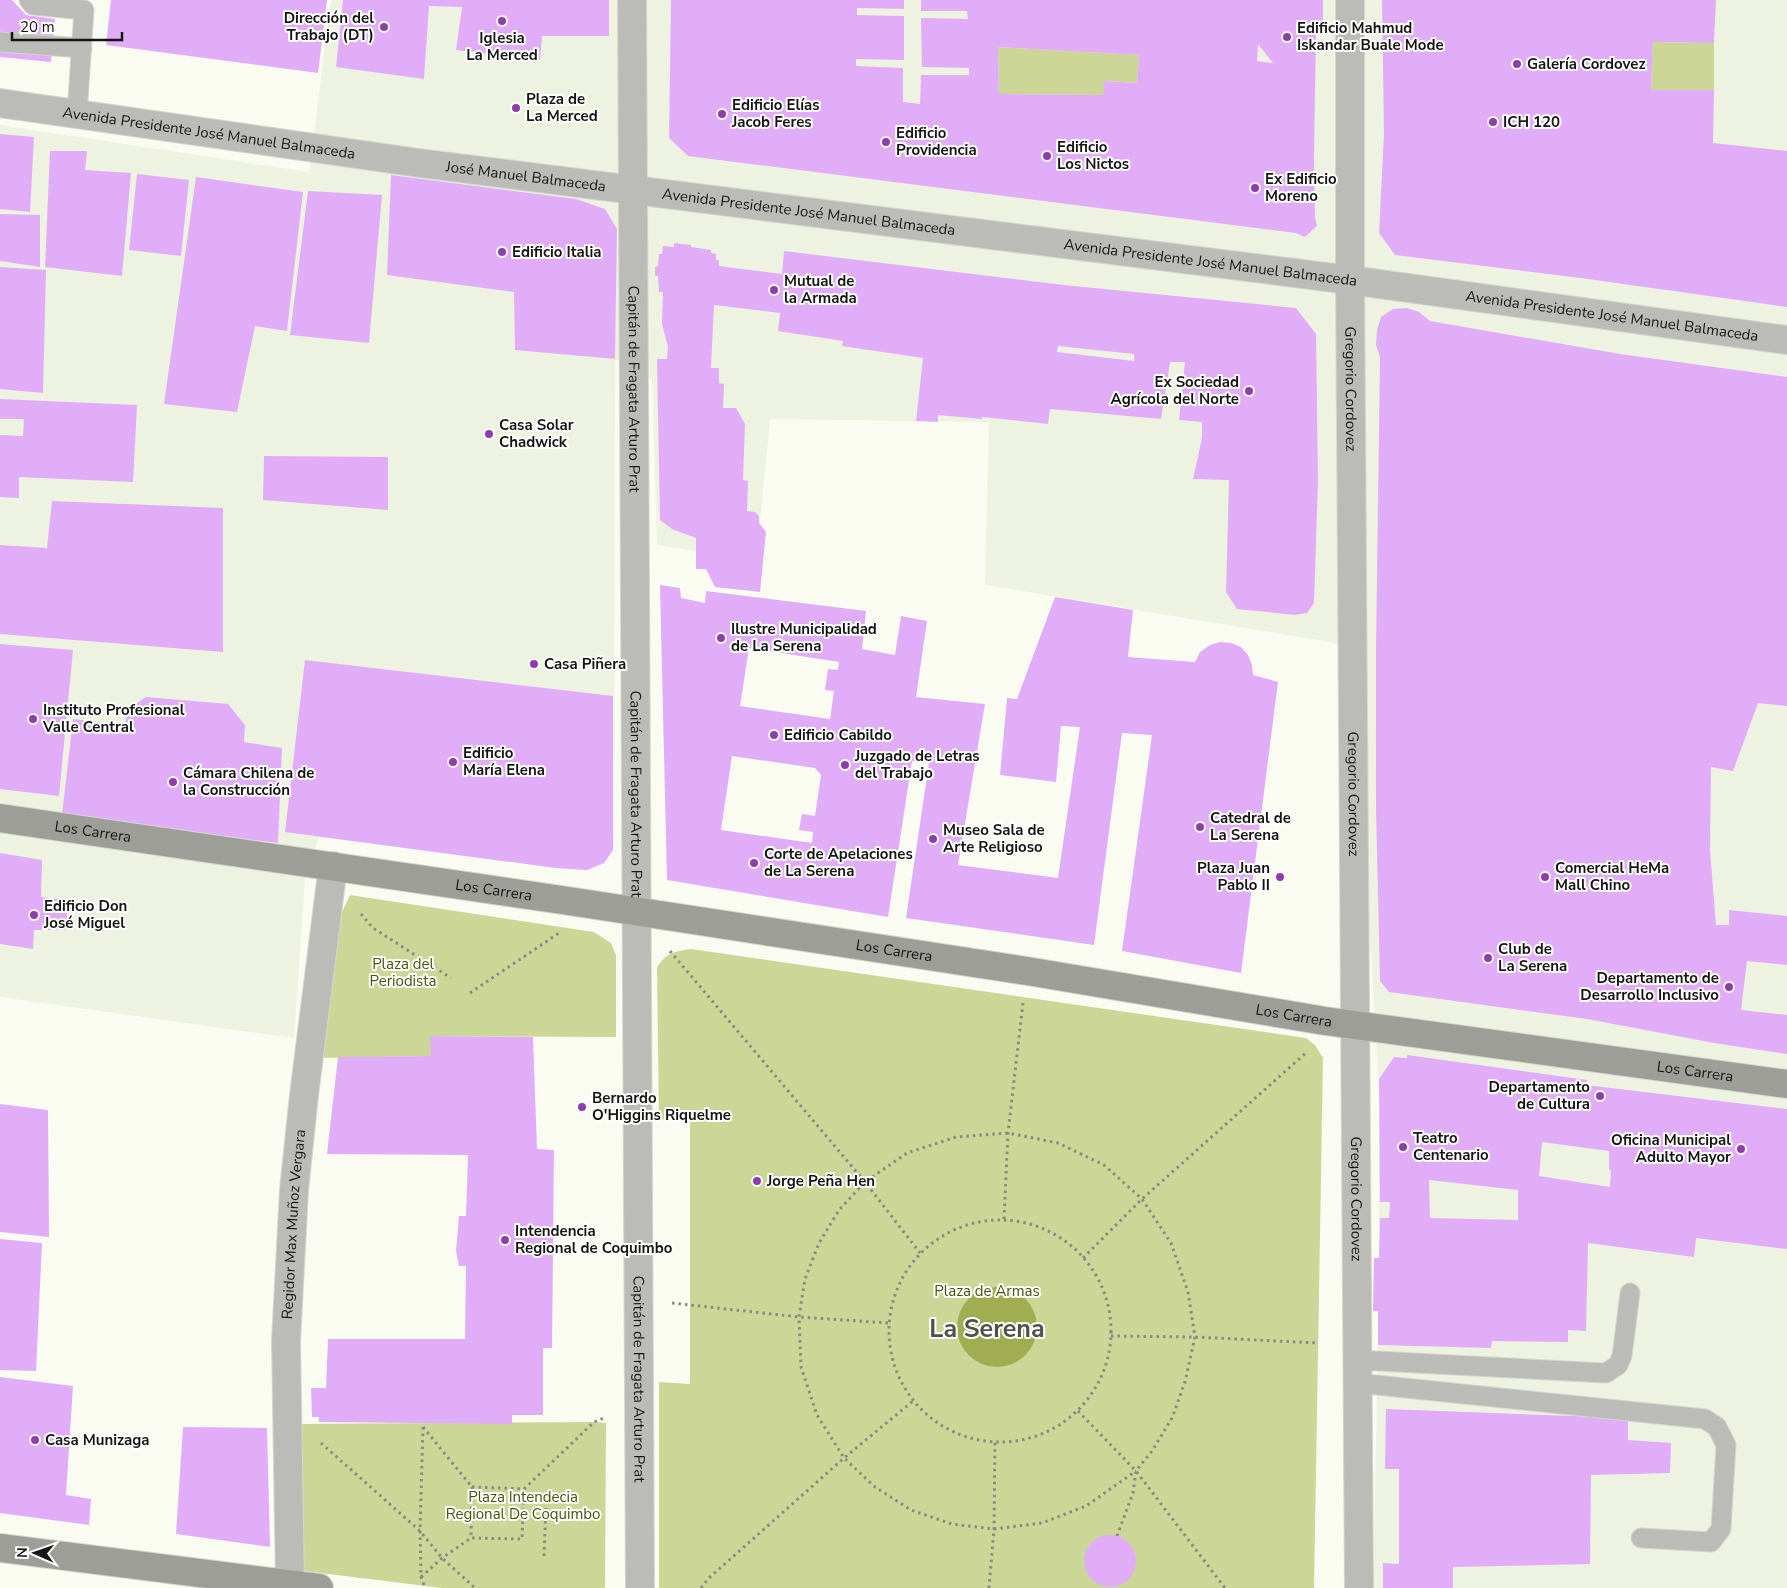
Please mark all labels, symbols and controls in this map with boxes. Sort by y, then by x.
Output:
place label: Dirección del Trabajo (DT) [284,8,374,45]
scale bar [12,10,122,42]
marker: Iglesia La Merced [496,15,508,27]
text: 20 m [20,17,55,37]
place label: Edificio Mahmud Iskandar Buale Mode [1297,18,1444,55]
marker: Dirección del Trabajo (DT) [378,21,390,33]
place label: Iglesia La Merced [466,28,538,65]
marker: Edificio Mahmud Iskandar Buale Mode [1281,31,1293,43]
place label: Galería Cordovez [1527,54,1646,74]
marker: Galería Cordovez [1511,58,1523,70]
place label: Plaza de La Merced [526,89,598,126]
place label: Edificio Elías Jacob Feres [731,95,820,132]
street label: Avenida Presidente José Manuel Balmaceda [61,102,357,164]
marker: Plaza de La Merced [510,102,522,114]
marker: Edificio Elías Jacob Feres [716,108,728,120]
place label: ICH 120 [1503,112,1560,132]
marker: ICH 120 [1487,116,1499,128]
place label: Edificio Providencia [896,123,977,160]
marker: Edificio Providencia [880,136,892,148]
place label: Edificio Los Nictos [1057,137,1129,174]
marker: Edificio Los Nictos [1041,150,1053,162]
street label: José Manuel Balmaceda [444,156,607,196]
place label: Ex Edificio Moreno [1265,169,1337,206]
marker: Ex Edificio Moreno [1249,182,1261,194]
street label: Avenida Presidente José Manuel Balmaceda [661,184,957,240]
street label: Avenida Presidente José Manuel Balmaceda [1063,234,1358,291]
place label: Edificio Italia [512,242,602,262]
marker: Edificio Italia [496,246,508,258]
place label: Mutual de la Armada [784,271,857,308]
marker: Mutual de la Armada [768,284,780,296]
street label: Capitán de Fragata Arturo Prat [623,285,644,493]
street label: Avenida Presidente José Manuel Balmaceda [1464,286,1760,346]
street label: Gregorio Cordovez [1340,326,1361,452]
place label: Ex Sociedad Agrícola del Norte [1111,372,1239,409]
marker: Ex Sociedad Agrícola del Norte [1243,385,1255,397]
place label: Casa Solar Chadwick [499,415,574,452]
marker: Casa Solar Chadwick [483,428,495,440]
place label: Ilustre Municipalidad de La Serena [731,619,877,656]
marker: Ilustre Municipalidad de La Serena [715,632,727,644]
place label: Casa Piñera [544,654,626,674]
marker: Casa Piñera [528,658,540,670]
street label: Capitán de Fragata Arturo Prat [625,690,647,898]
place label: Instituto Profesional Valle Central [42,700,185,737]
marker: Instituto Profesional Valle Central [27,713,39,725]
place label: Edificio Cabildo [784,725,892,745]
marker: Edificio Cabildo [768,729,780,741]
street label: Gregorio Cordovez [1343,731,1364,857]
place label: Edificio María Elena [463,743,545,780]
place label: Juzgado de Letras del Trabajo [854,746,980,783]
marker: Edificio María Elena [447,756,459,768]
marker: Juzgado de Letras del Trabajo [839,759,851,771]
place label: Cámara Chilena de la Construcción [183,763,314,800]
marker: Cámara Chilena de la Construcción [167,776,179,788]
place label: Catedral de La Serena [1210,808,1291,845]
street label: Los Carrera [53,816,133,847]
place label: Museo Sala de Arte Religioso [943,820,1045,857]
marker: Catedral de La Serena [1194,821,1206,833]
marker: Museo Sala de Arte Religioso [927,833,939,845]
place label: Corte de Apelaciones de La Serena [764,844,913,881]
marker: Corte de Apelaciones de La Serena [748,857,760,869]
place label: Plaza Juan Pablo II [1197,858,1270,895]
place label: Comercial HeMa Mall Chino [1555,858,1669,895]
marker: Plaza Juan Pablo II [1274,871,1286,883]
marker: Comercial HeMa Mall Chino [1539,871,1551,883]
street label: Los Carrera [454,875,533,906]
place label: Edificio Don José Miguel [43,896,127,933]
marker: Edificio Don José Miguel [28,909,40,921]
street label: Los Carrera [855,935,934,966]
place label: Club de La Serena [1498,939,1567,976]
marker: Club de La Serena [1482,952,1494,964]
park label: Plaza del Periodista [370,954,436,991]
place label: Departamento de Desarrollo Inclusivo [1580,968,1719,1005]
marker: Departamento de Desarrollo Inclusivo [1723,981,1735,993]
street label: Los Carrera [1254,1000,1333,1032]
street label: Los Carrera [1655,1056,1735,1087]
place label: Departamento de Cultura [1489,1077,1590,1114]
place label: Bernardo O'Higgins Riquelme [592,1088,731,1125]
marker: Departamento de Cultura [1594,1090,1606,1102]
marker: Bernardo O'Higgins Riquelme [576,1101,588,1113]
street label: Regidor Max Muñoz Vergara [277,1128,310,1320]
place label: Teatro Centenario [1413,1128,1489,1165]
place label: Oficina Municipal Adulto Mayor [1611,1130,1731,1167]
street label: Gregorio Cordovez [1346,1136,1367,1262]
marker: Teatro Centenario [1397,1141,1409,1153]
marker: Oficina Municipal Adulto Mayor [1735,1143,1747,1155]
place label: Jorge Peña Hen [766,1171,875,1191]
marker: Jorge Peña Hen [751,1175,763,1187]
place label: Intendencia Regional de Coquimbo [515,1221,673,1258]
marker: Intendencia Regional de Coquimbo [499,1234,511,1246]
street label: Capitán de Fragata Arturo Prat [628,1275,649,1483]
park label: Plaza de Armas [934,1281,1040,1301]
district label: La Serena [929,1312,1045,1346]
place label: Casa Munizaga [45,1430,150,1450]
marker: Casa Munizaga [29,1434,41,1446]
park label: Plaza Intendecia Regional De Coquimbo [446,1487,600,1524]
north arrow [10,1528,60,1578]
text: N [13,1547,32,1558]

